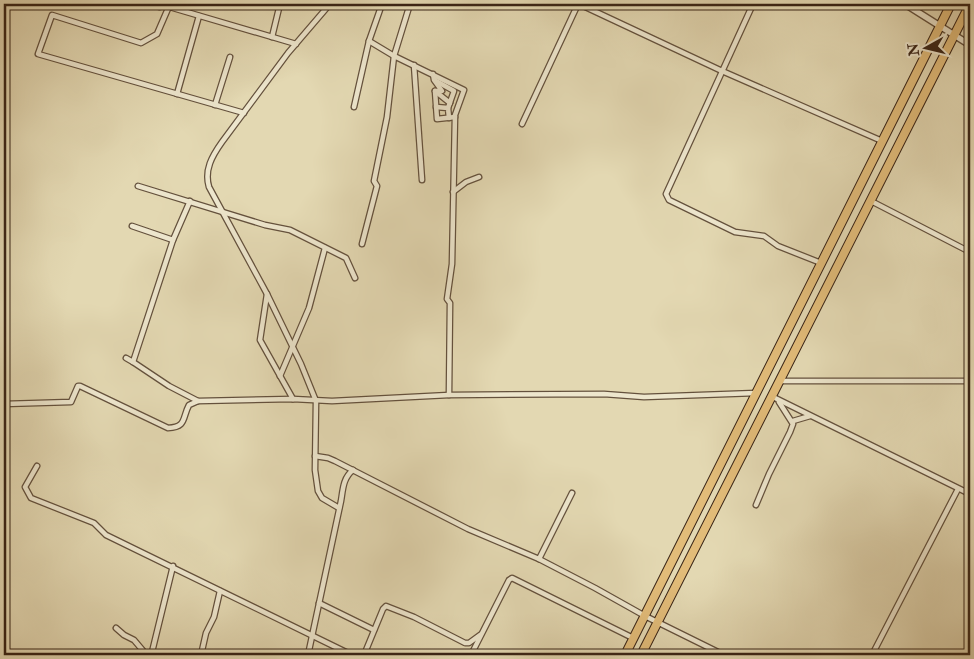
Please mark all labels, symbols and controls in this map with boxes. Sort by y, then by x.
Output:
north arrow [902,22,952,72]
text: N [904,42,923,58]

